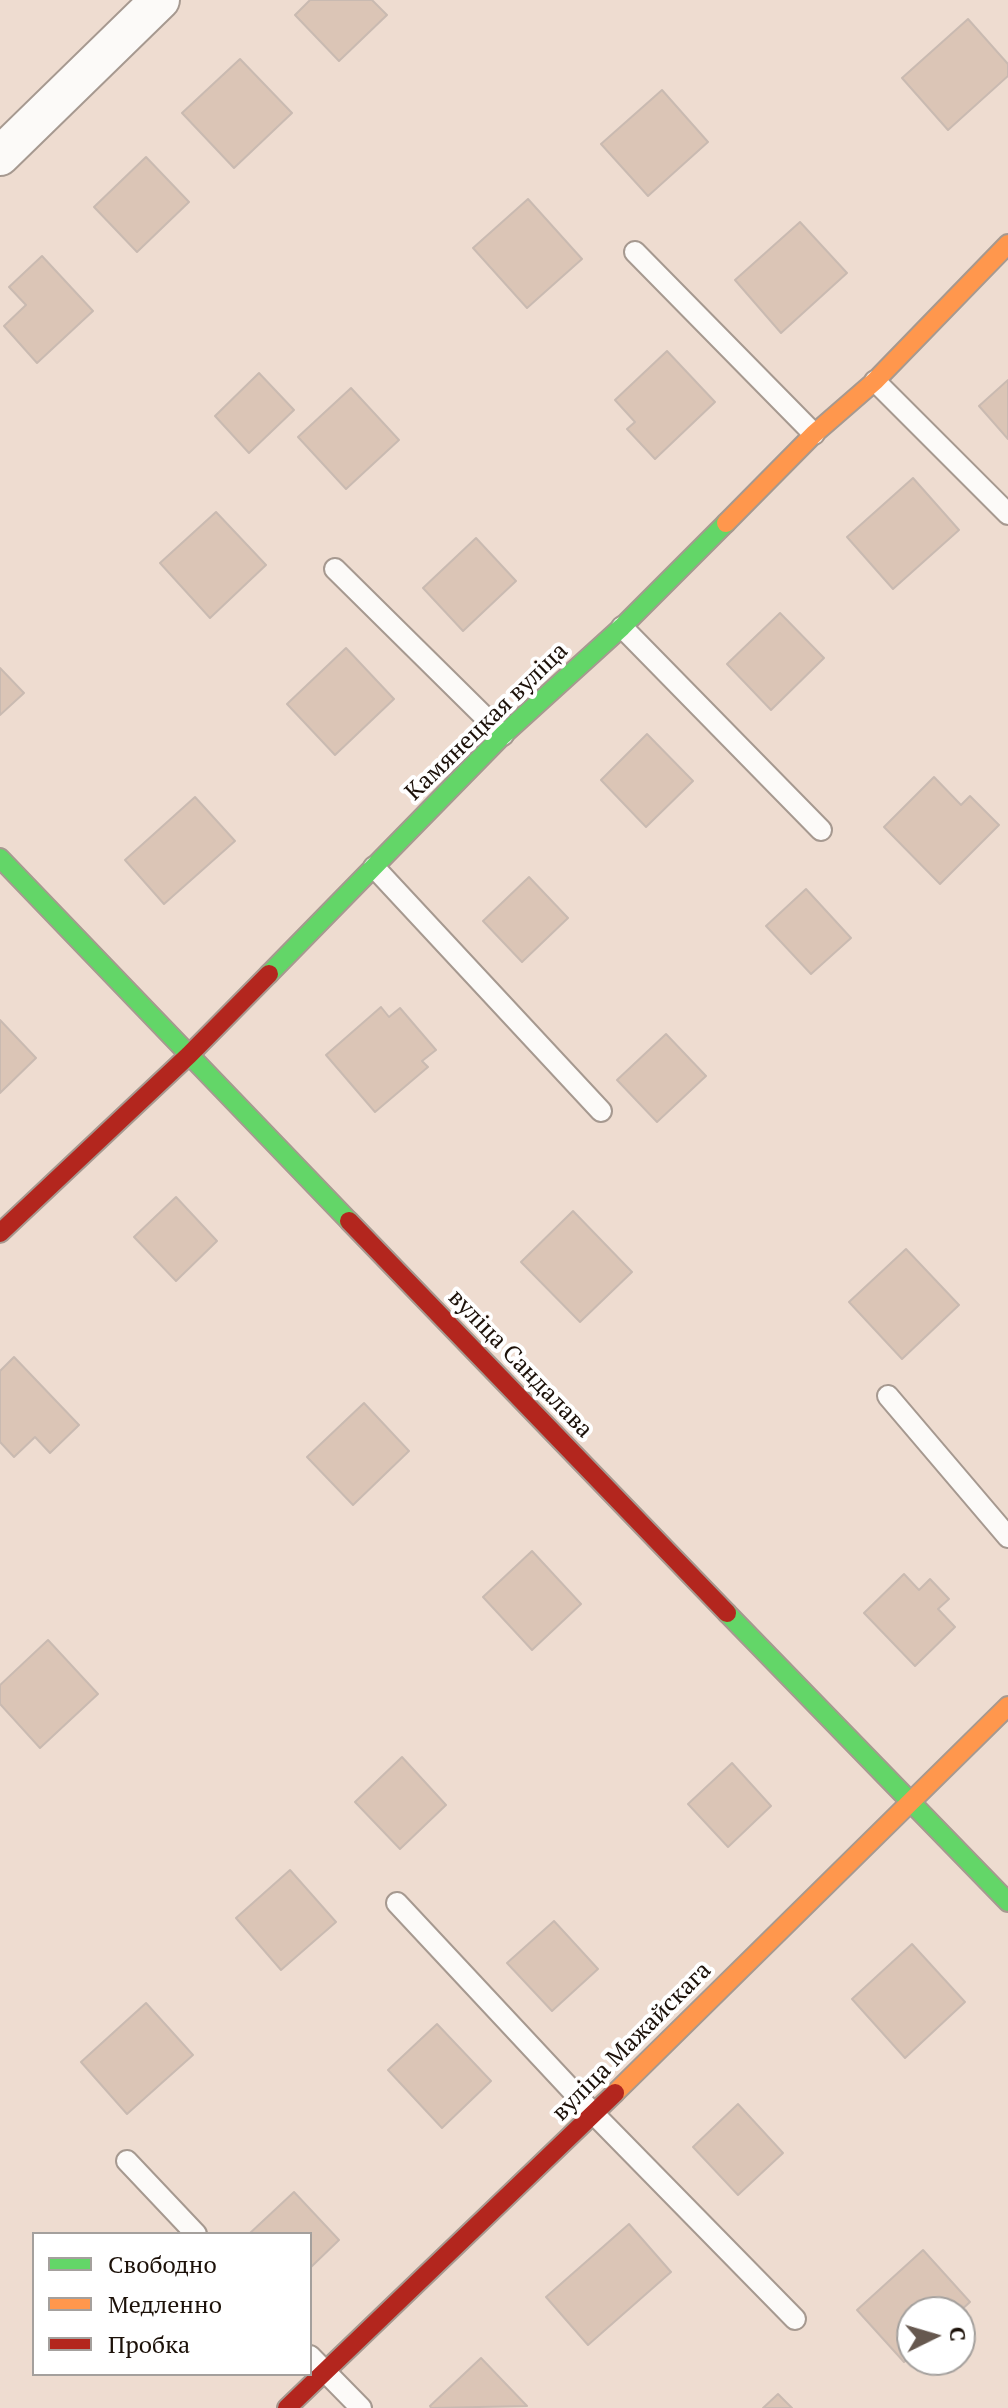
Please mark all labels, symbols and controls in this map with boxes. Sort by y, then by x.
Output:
street label: Камянецкая вуліца [400,637,574,807]
street label: вуліца Сандалава [442,1284,598,1444]
street label: вуліца Мажайскага [547,1957,717,2127]
legend [32,2232,312,2376]
text: Свободно [108,2248,217,2280]
text: Медленно [108,2288,222,2320]
north arrow [896,2296,976,2376]
text: С [943,2326,973,2342]
text: Пробка [108,2328,190,2360]

